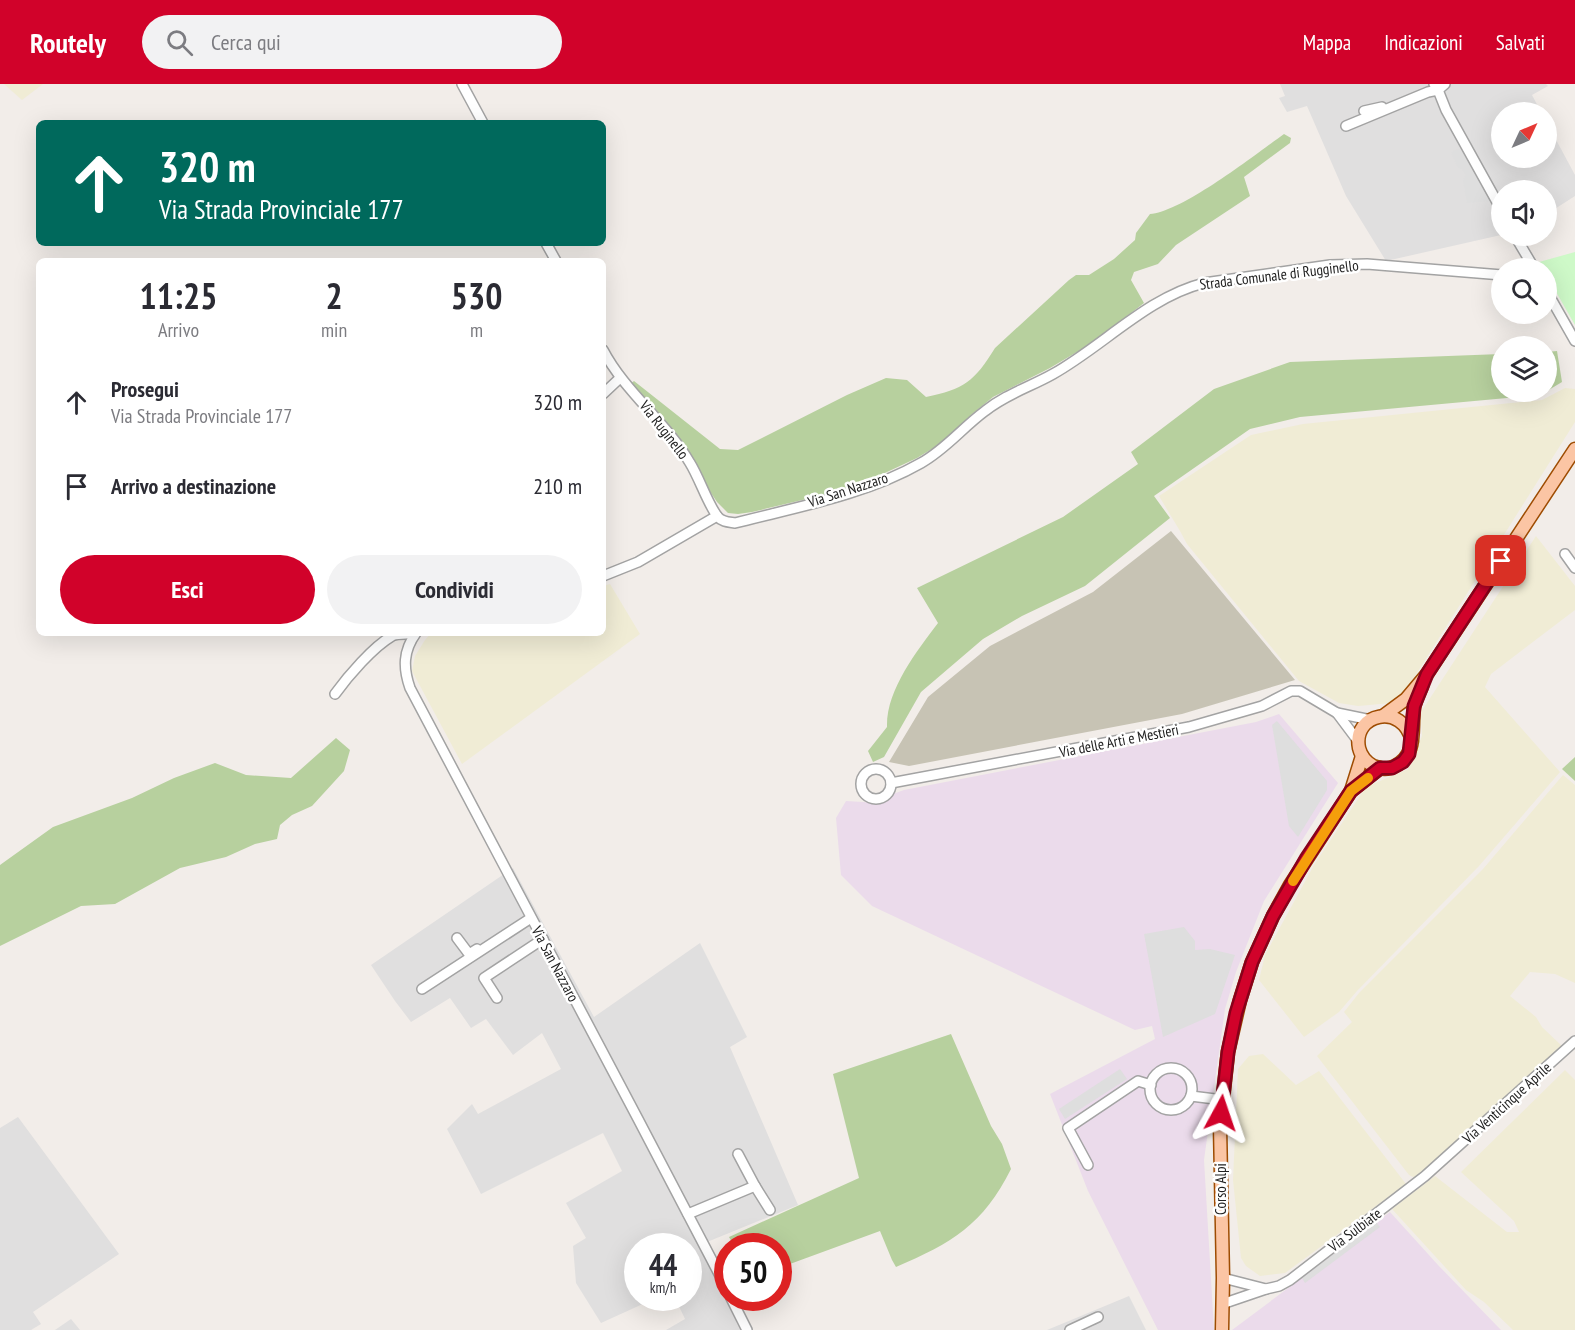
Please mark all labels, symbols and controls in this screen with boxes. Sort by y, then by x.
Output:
search box [142,15,562,69]
text: Routely [30,24,106,61]
icon: search [163,26,196,59]
text: Cerca qui [211,28,281,56]
text: Mappa [1303,29,1351,56]
text: Indicazioni [1384,29,1463,56]
text: Salvati [1496,29,1545,56]
north arrow [1491,102,1557,168]
map controls [1491,102,1557,402]
text: 320 m [159,139,256,194]
icon: ahead [60,144,138,222]
button: sound [1491,180,1557,246]
text: Via Strada Provinciale 177 [159,192,404,226]
street label: Strada Comunale di Rugginello [1198,255,1360,294]
button: search [1491,258,1557,324]
text: 11:25 [140,272,217,319]
text: 2 [325,272,343,319]
text: 530 [451,272,502,319]
text: Arrivo [158,317,199,343]
text: min [321,317,347,343]
text: m [470,317,483,343]
button: layers [1491,336,1557,402]
text: Prosegui [111,375,179,403]
icon: ahead [60,386,93,419]
text: 320 m [533,388,582,416]
street label: Via Ruginello [635,396,693,463]
text: Via Strada Provinciale 177 [111,403,292,429]
street label: Via San Nazzaro [804,468,890,512]
icon: arrive [60,470,93,503]
text: Arrivo a destinazione [111,472,276,500]
text: 210 m [533,472,582,500]
pin [1475,535,1526,586]
icon: arrive [1484,544,1517,577]
button: Esci [60,555,315,624]
button: Condividi [327,555,582,624]
street label: Via delle Arti e Mestieri [1057,720,1180,762]
street label: Via San Nazzaro [527,922,583,1005]
street label: Via Venticinque Aprile [1457,1058,1555,1148]
position arrow [1189,1081,1253,1145]
street label: Corso Alpi [1211,1163,1230,1215]
street label: Via Sulbiate [1324,1203,1385,1256]
speed limit sign: 50 [714,1233,792,1311]
text: 44 [649,1245,677,1284]
text: km/h [650,1278,676,1297]

